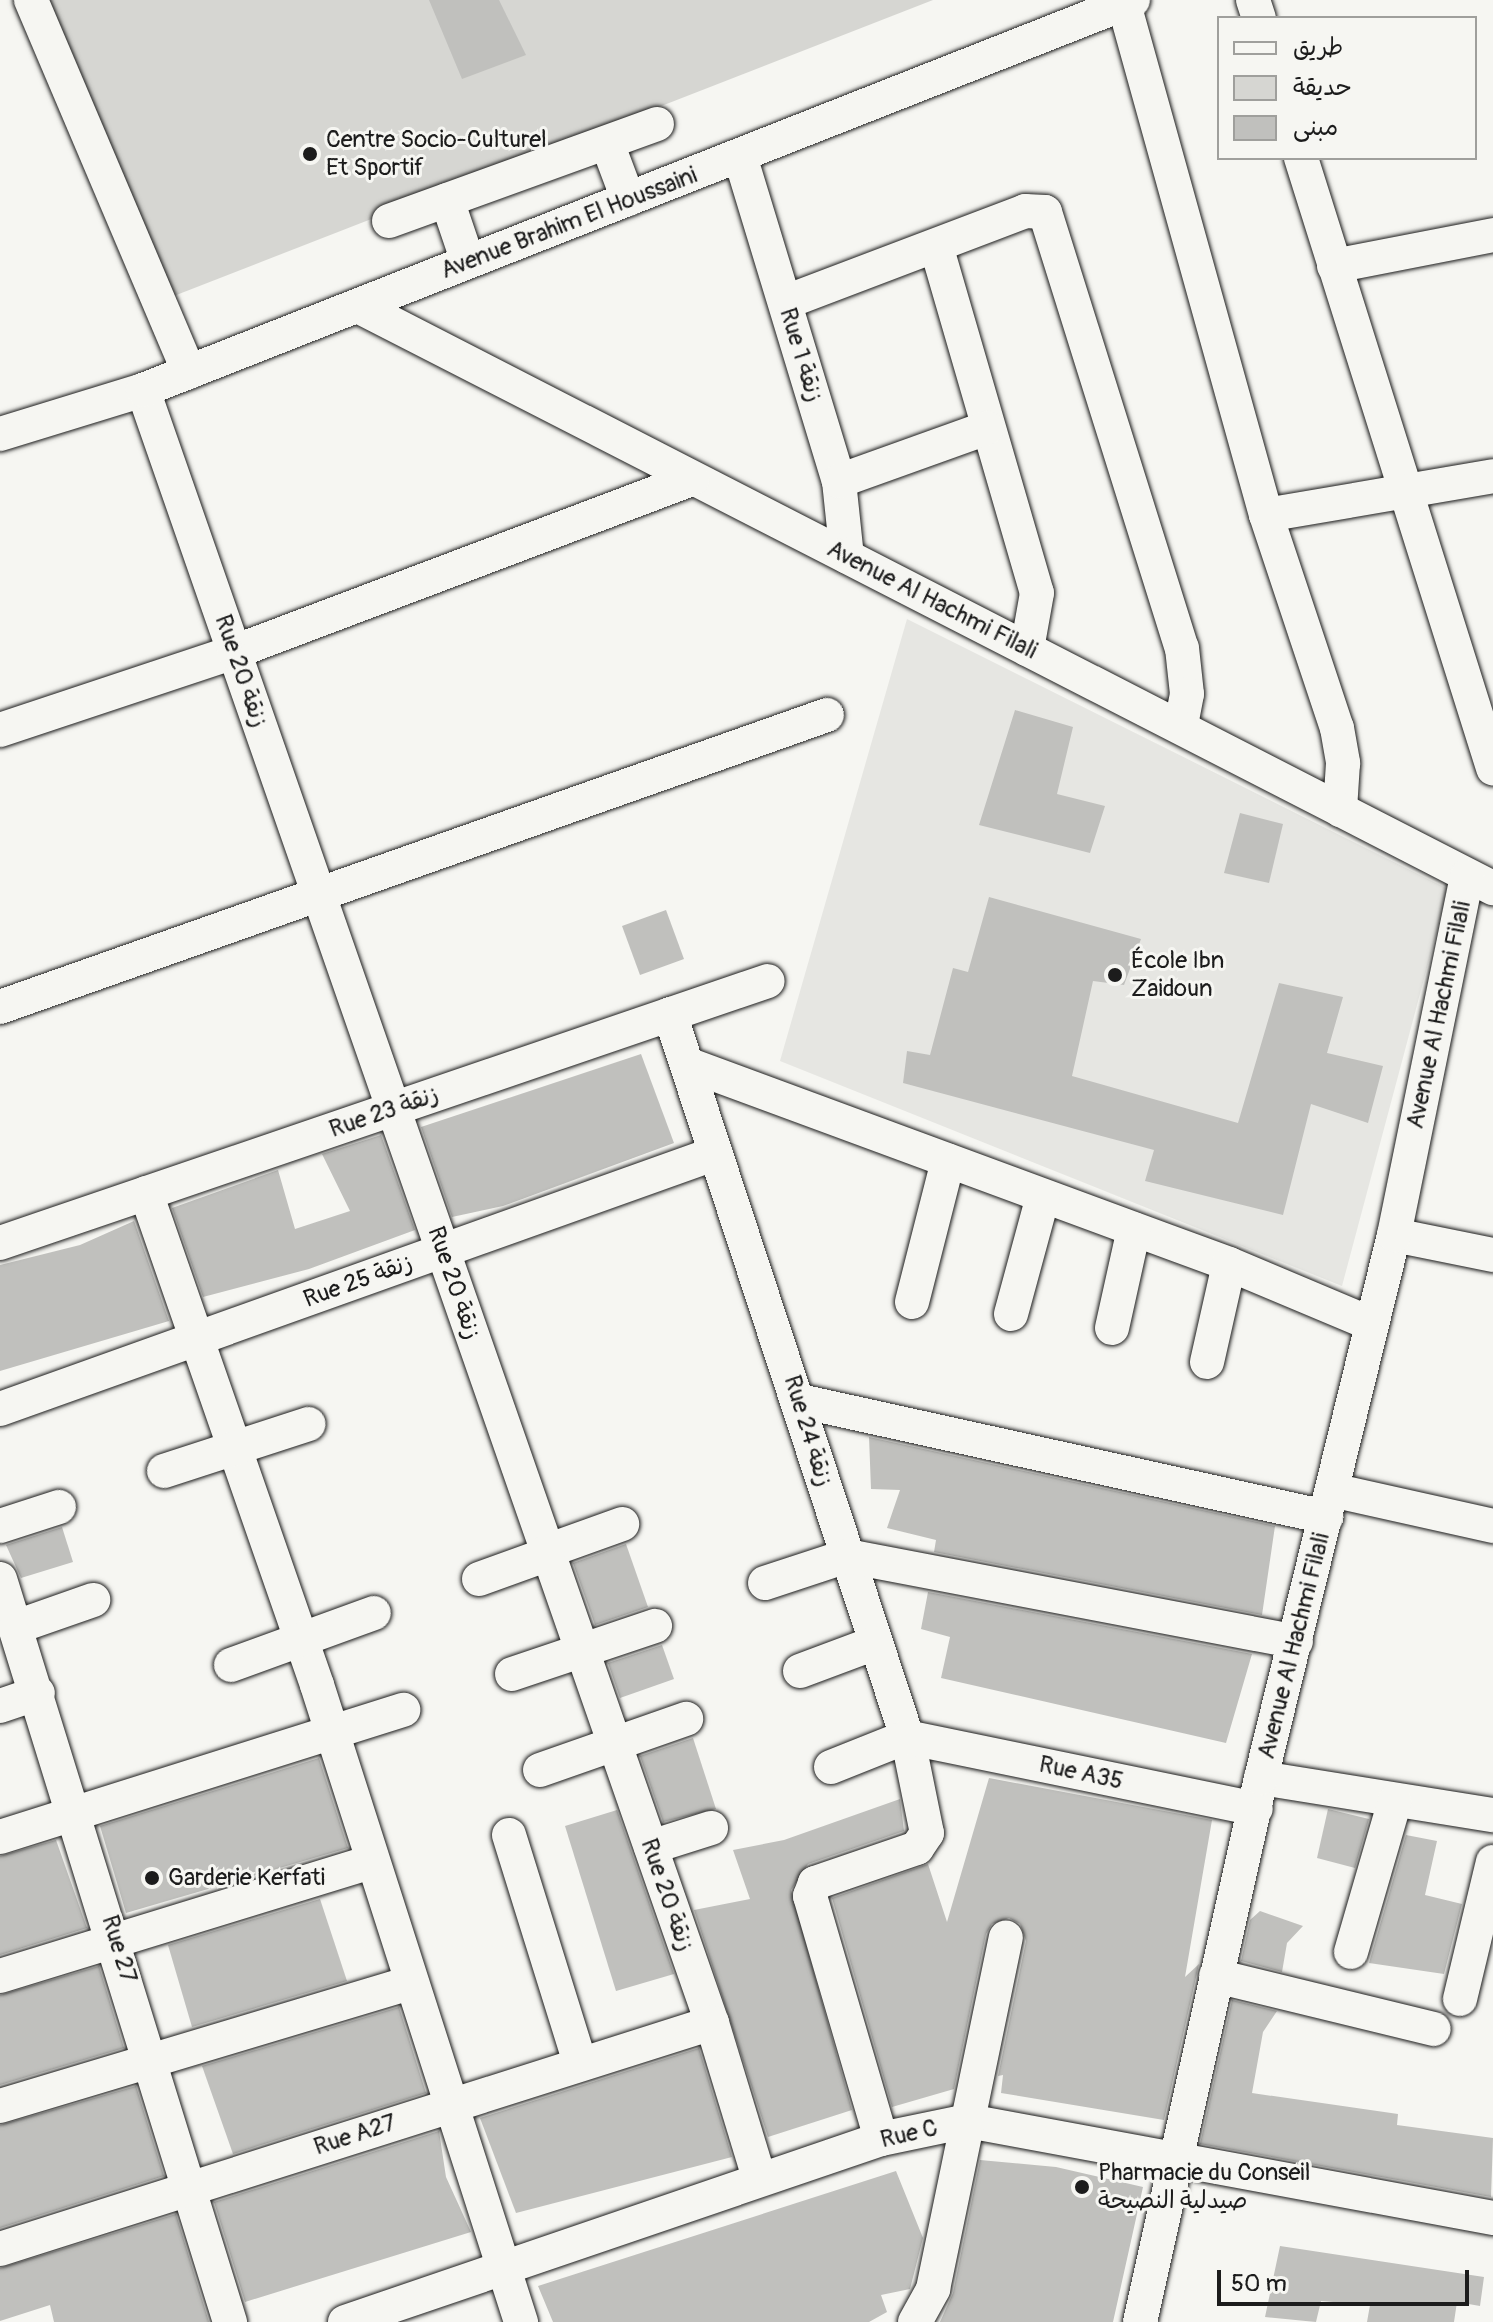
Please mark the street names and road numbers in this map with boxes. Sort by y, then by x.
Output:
street label: Avenue Brahim El Houssaini [437,161,701,285]
street label: Rue 1 زنقة [773,304,829,406]
street label: Avenue Al Hachmi Filali [822,535,1042,665]
street label: Rue 20 زنقة [208,611,274,731]
street label: Avenue Al Hachmi Filali [1401,899,1477,1131]
street label: Rue 23 زنقة [326,1080,442,1144]
street label: Rue 20 زنقة [421,1223,487,1343]
street label: Rue 25 زنقة [300,1248,416,1314]
street label: Rue 24 زنقة [777,1372,839,1490]
street label: Avenue Al Hachmi Filali [1252,1530,1336,1762]
street label: Rue A35 [1036,1750,1126,1796]
street label: Rue 20 زنقة [634,1835,700,1955]
street label: Rue 27 [95,1912,143,1986]
street label: Rue A27 [310,2108,400,2162]
street label: Rue C [878,2113,940,2155]

